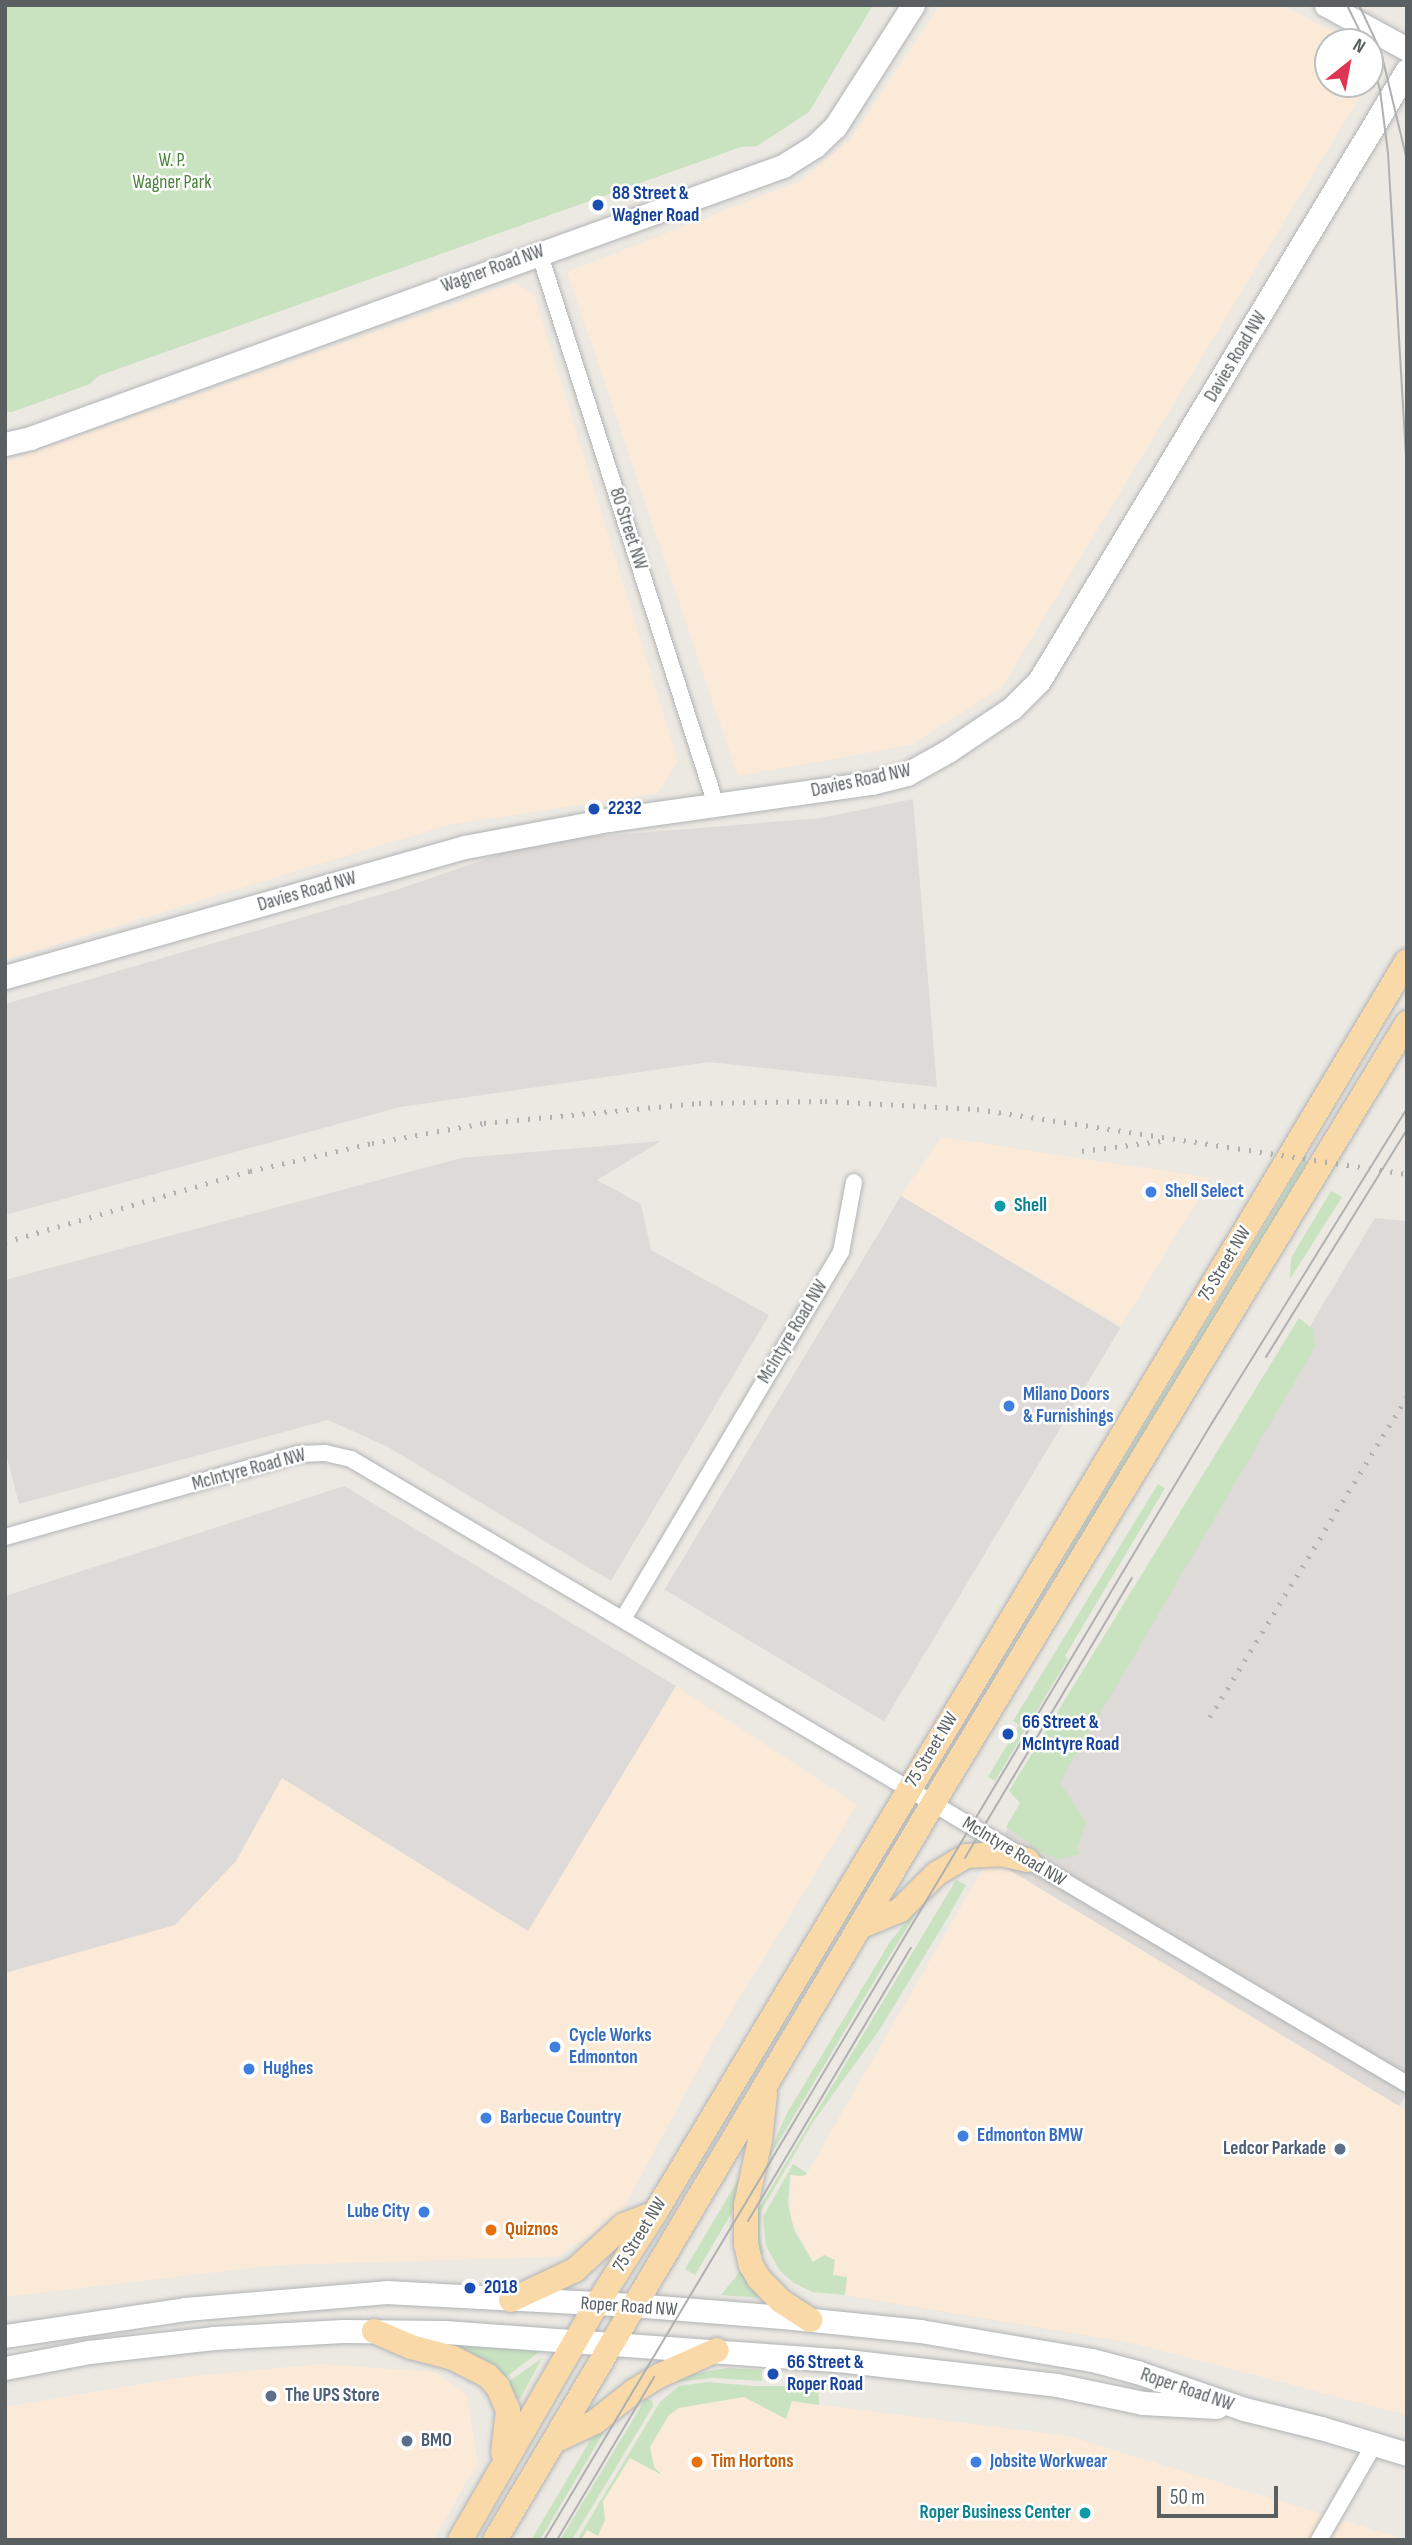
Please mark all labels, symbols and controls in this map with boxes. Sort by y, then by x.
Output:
north arrow [1314,28,1384,98]
text: N [1349,34,1369,59]
park label: W. P. Wagner Park [133,150,211,194]
place label: 88 Street & Wagner Road [612,183,699,227]
marker: 88 Street & Wagner Road [590,197,606,213]
street label: Wagner Road NW [438,240,548,298]
street label: Davies Road NW [1200,308,1272,406]
street label: 80 Street NW [604,485,652,573]
street label: Davies Road NW [809,759,913,803]
place label: 2232 [608,798,642,820]
marker: 2232 [586,801,602,817]
street label: Davies Road NW [255,867,359,917]
place label: Shell Select [1165,1181,1244,1203]
marker: Shell Select [1143,1184,1159,1200]
place label: Shell [1014,1195,1047,1217]
marker: Shell [992,1198,1008,1214]
street label: 75 Street NW [1194,1222,1256,1306]
street label: McIntyre Road NW [753,1276,833,1388]
place label: Milano Doors & Furnishings [1023,1384,1114,1428]
marker: Milano Doors & Furnishings [1001,1398,1017,1414]
street label: McIntyre Road NW [190,1444,308,1496]
street label: 75 Street NW [901,1708,963,1792]
place label: 66 Street & McIntyre Road [1022,1712,1119,1756]
marker: 66 Street & McIntyre Road [1000,1726,1016,1742]
street label: McIntyre Road NW [958,1812,1070,1892]
place label: Cycle Works Edmonton [569,2025,651,2069]
marker: Cycle Works Edmonton [547,2039,563,2055]
place label: Hughes [263,2058,313,2080]
marker: Hughes [241,2061,257,2077]
place label: Barbecue Country [500,2107,622,2129]
marker: Barbecue Country [478,2110,494,2126]
place label: Edmonton BMW [977,2125,1083,2147]
marker: Edmonton BMW [955,2128,971,2144]
place label: Ledcor Parkade [1223,2138,1326,2160]
marker: Ledcor Parkade [1332,2141,1348,2157]
street label: 75 Street NW [608,2194,672,2276]
place label: Lube City [347,2201,410,2223]
marker: Lube City [416,2204,432,2220]
place label: Quiznos [505,2219,558,2241]
marker: Quiznos [483,2222,499,2238]
place label: 2018 [484,2277,518,2299]
marker: 2018 [462,2280,478,2296]
street label: Roper Road NW [580,2292,678,2322]
place label: 66 Street & Roper Road [787,2352,864,2396]
street label: Roper Road NW [1137,2363,1237,2417]
marker: 66 Street & Roper Road [765,2366,781,2382]
place label: The UPS Store [285,2385,380,2407]
marker: The UPS Store [263,2388,279,2404]
place label: BMO [421,2430,452,2452]
marker: BMO [399,2433,415,2449]
place label: Tim Hortons [711,2451,793,2473]
place label: Jobsite Workwear [990,2451,1107,2473]
marker: Tim Hortons [689,2454,705,2470]
marker: Jobsite Workwear [968,2454,984,2470]
scale bar [1160,2472,1281,2516]
text: 50 m [1170,2485,1205,2510]
place label: Roper Business Center [920,2502,1071,2524]
marker: Roper Business Center [1077,2505,1093,2521]

